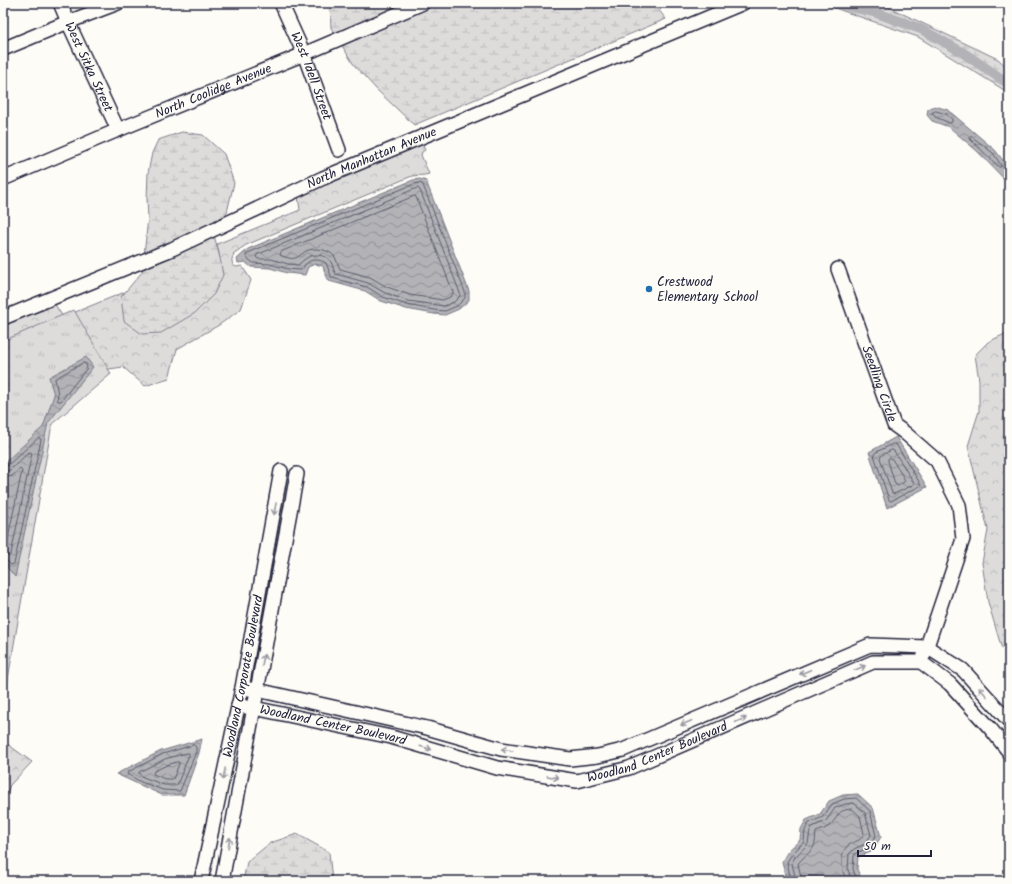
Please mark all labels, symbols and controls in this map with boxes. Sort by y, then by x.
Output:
street label: West Sitka Street [59,18,119,116]
street label: West Idell Street [285,28,338,124]
street label: North Coolidge Avenue [152,58,275,124]
street label: North Manhattan Avenue [303,121,440,195]
place label: Crestwood Elementary School [657,272,758,308]
marker: Crestwood Elementary School [644,284,654,294]
street label: Seedling Circle [856,343,903,425]
one-way arrow [270,502,278,515]
street label: Woodland Corporate Boulevard [217,593,269,759]
one-way arrow [259,654,267,667]
one-way arrow [854,664,866,671]
one-way arrow [800,668,812,676]
one-way arrow [978,687,988,697]
street label: Woodland Center Boulevard [258,699,409,752]
street label: Woodland Center Boulevard [585,716,731,789]
one-way arrow [734,716,746,723]
one-way arrow [680,720,692,727]
one-way arrow [420,745,433,752]
one-way arrow [501,746,514,754]
one-way arrow [219,767,227,780]
one-way arrow [546,773,559,781]
scale bar [858,832,931,858]
one-way arrow [226,837,234,850]
text: 50 m [864,837,891,856]

